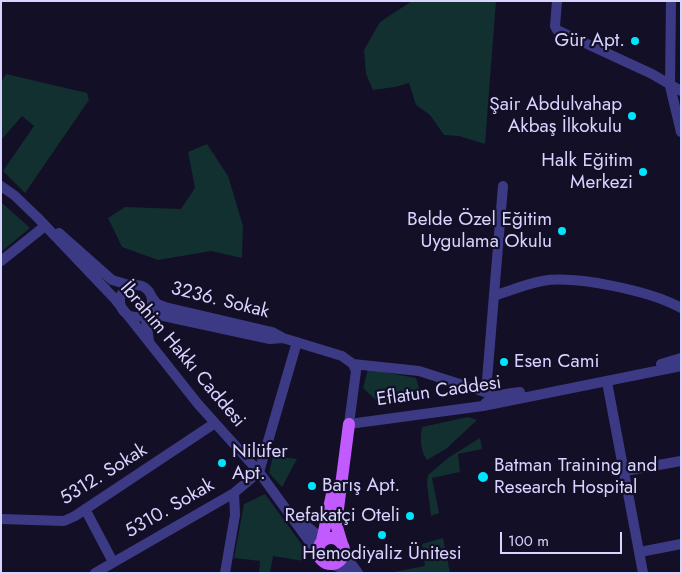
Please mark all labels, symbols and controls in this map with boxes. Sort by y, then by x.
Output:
place label: Gür Apt. [554,30,625,52]
marker: Gür Apt. [629,35,641,47]
place label: Şair Abdulvahap Akbaş İlkokulu [489,94,622,138]
marker: Şair Abdulvahap Akbaş İlkokulu [626,110,638,122]
place label: Halk Eğitim Merkezi [541,150,633,194]
marker: Halk Eğitim Merkezi [637,166,649,178]
place label: Belde Özel Eğitim Uygulama Okulu [407,209,552,253]
marker: Belde Özel Eğitim Uygulama Okulu [556,225,568,237]
street label: İbrahim Hakkı Caddesi [114,278,250,432]
street label: 3236. Sokak [168,278,272,324]
place label: Esen Cami [514,351,599,373]
marker: Esen Cami [498,356,510,368]
street label: Eflatun Caddesi [375,372,503,412]
street label: 5312. Sokak [56,439,152,511]
place label: Nilüfer Apt. [232,441,288,485]
place label: Batman Training and Research Hospital [494,455,657,499]
marker: Nilüfer Apt. [216,457,228,469]
marker: Batman Training and Research Hospital [476,470,490,484]
street label: 5310. Sokak [121,474,219,544]
place label: Barış Apt. [322,475,400,497]
marker: Barış Apt. [306,480,318,492]
place label: Refakatçi Oteli [285,505,400,527]
marker: Refakatçi Oteli [404,510,416,522]
scale bar [502,522,624,554]
marker: Hemodiyaliz Ünitesi [376,529,388,541]
text: 100 m [508,530,549,552]
place label: Hemodiyaliz Ünitesi [302,543,462,565]

